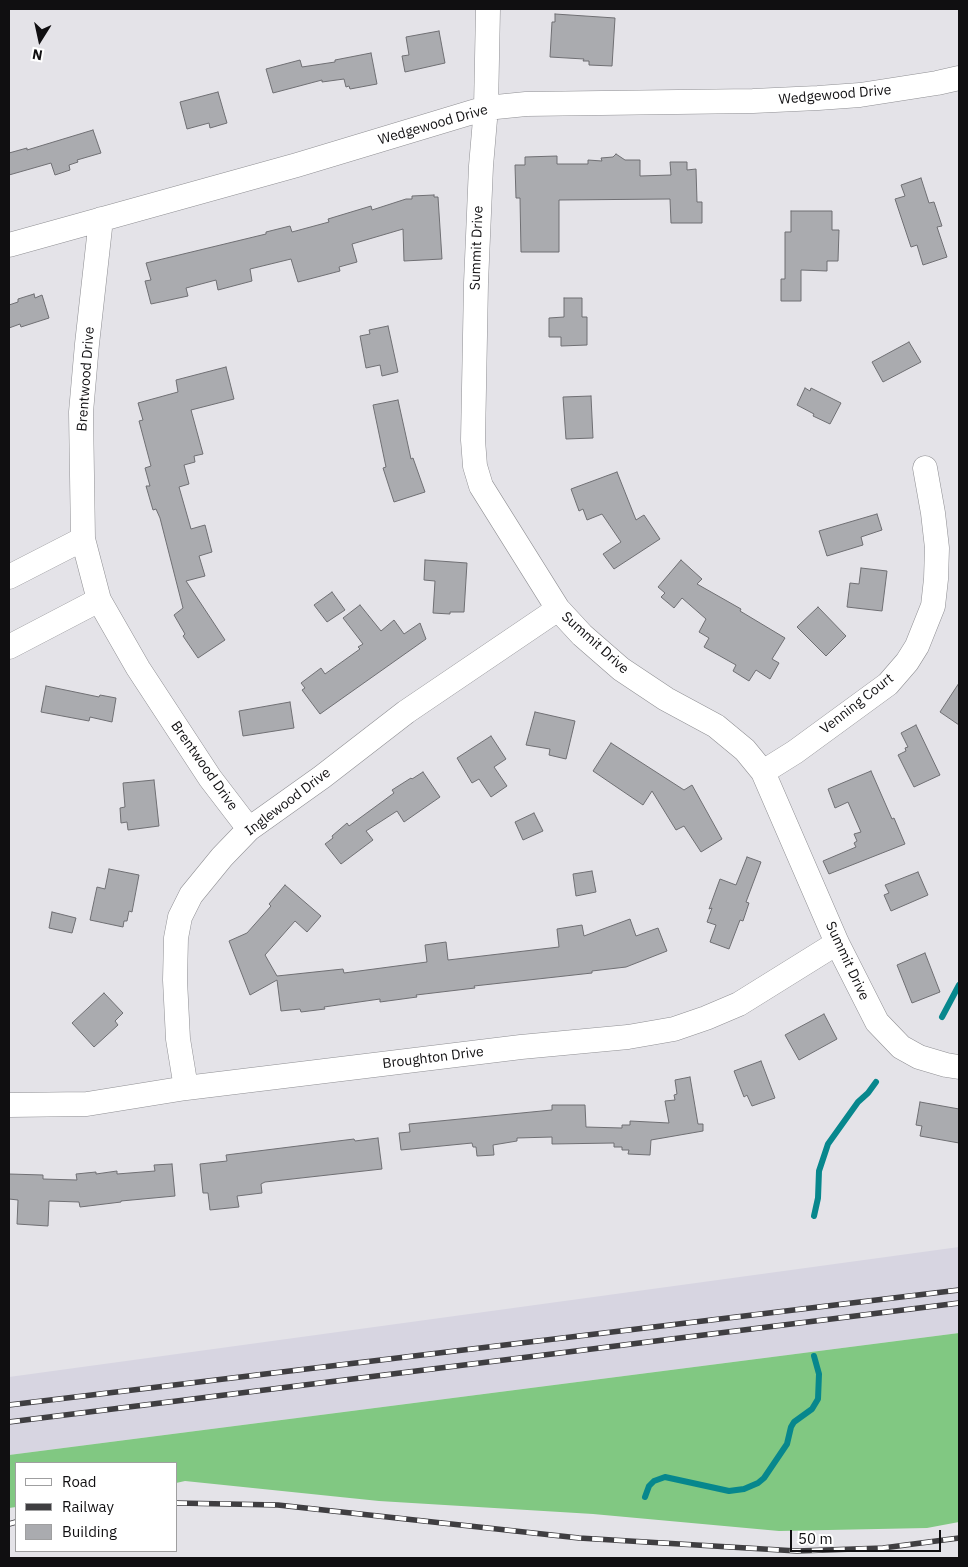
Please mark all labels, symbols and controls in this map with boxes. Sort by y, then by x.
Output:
north arrow [15,15,65,65]
text: N [31,45,44,65]
street label: Wedgewood Drive [778,82,892,108]
street label: Wedgewood Drive [376,101,490,149]
street label: Summit Drive [467,205,487,291]
street label: Brentwood Drive [74,326,98,432]
street label: Summit Drive [558,608,632,678]
street label: Venning Court [817,670,897,738]
street label: Brentwood Drive [167,718,241,814]
street label: Inglewood Drive [242,764,334,840]
street label: Summit Drive [821,919,873,1003]
street label: Broughton Drive [381,1043,485,1073]
legend [15,1462,178,1552]
text: Road [62,1472,97,1491]
text: Railway [62,1497,114,1516]
scale bar [793,1520,944,1552]
text: Building [62,1522,117,1541]
text: 50 m [798,1529,833,1548]

